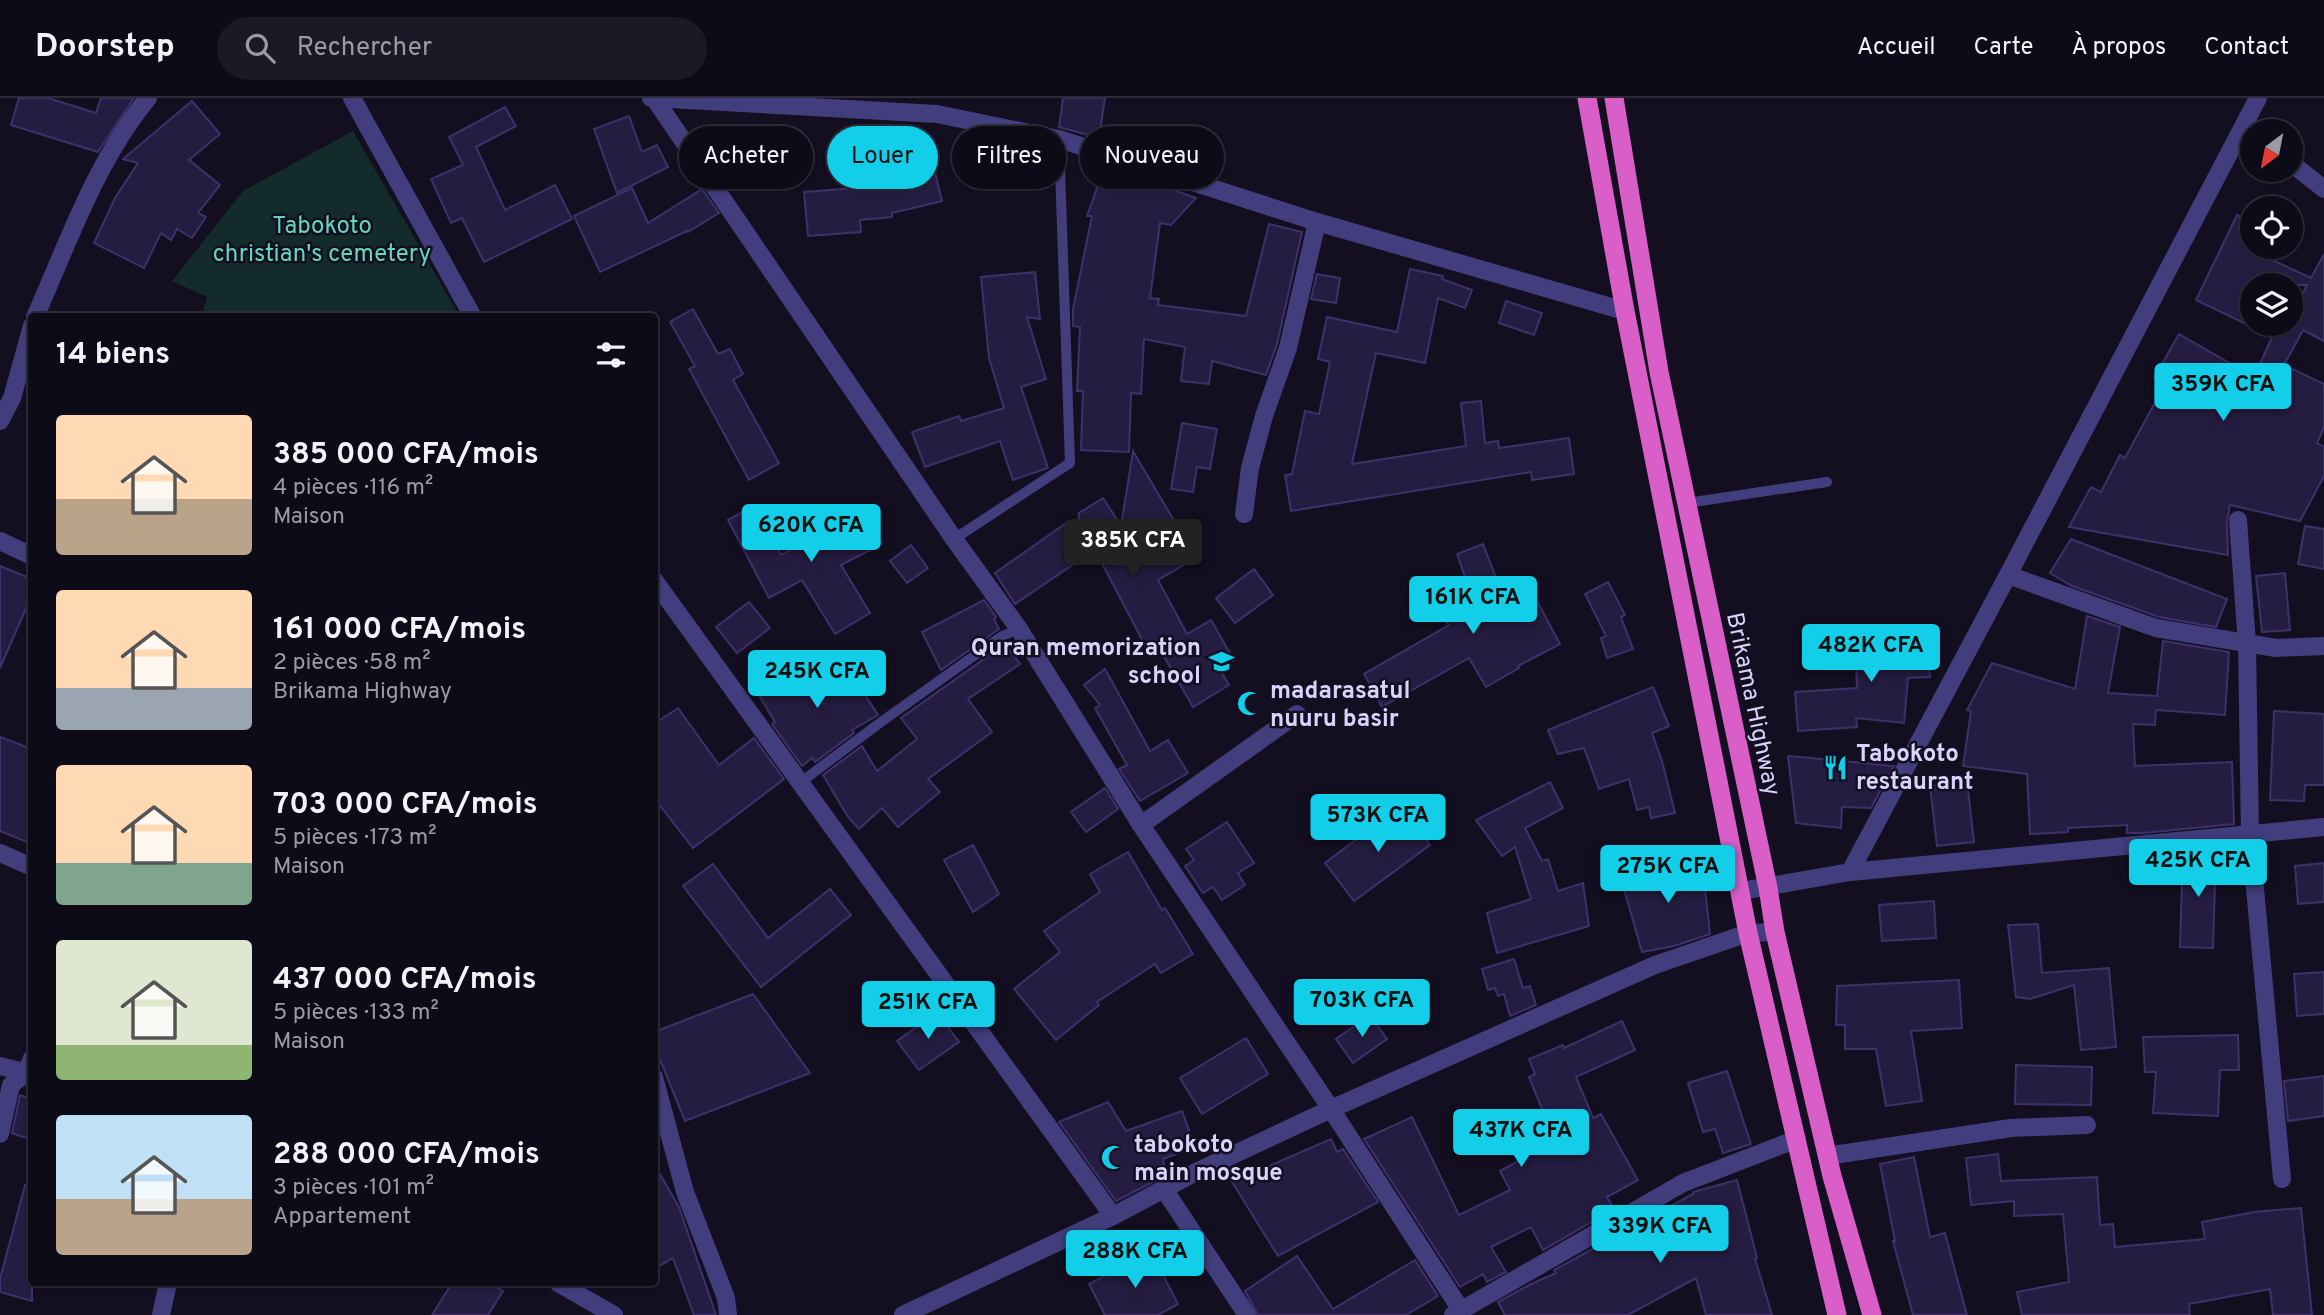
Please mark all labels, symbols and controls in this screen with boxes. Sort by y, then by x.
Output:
search box [217,17,707,80]
text: Doorstep [35,27,175,69]
icon: search [241,29,279,67]
text: Rechercher [297,32,432,65]
text: Accueil [1857,33,1936,63]
text: Carte [1974,33,2033,63]
text: À propos [2071,33,2166,63]
text: Contact [2204,33,2289,63]
north arrow [2240,119,2303,182]
map controls [2240,119,2303,336]
chip: Acheter [679,126,813,189]
chip: Louer [827,126,938,189]
chip: Filtres [952,126,1066,189]
chip: Nouveau [1080,126,1224,189]
button: locate [2240,196,2303,259]
park label: Tabokoto christian's cemetery [213,212,431,270]
button: layers [2240,273,2303,336]
icon: filters [592,336,630,374]
text: 14 biens [56,337,170,374]
pin: 359K CFA [2151,364,2295,423]
text: 359K CFA [2170,371,2276,400]
text: 385 000 CFA/mois [273,437,539,474]
icon: home [112,443,196,527]
text: 4 pièces · 116 m² [273,474,433,503]
text: Maison [273,503,345,532]
pin: 620K CFA [739,504,883,564]
text: 620K CFA [758,512,864,541]
pin: 385K CFA [1061,519,1205,579]
text: 385K CFA [1080,527,1186,556]
pin: 161K CFA [1401,576,1545,636]
text: 161K CFA [1425,584,1521,613]
street label: Brikama Highway [1718,610,1786,799]
text: 161 000 CFA/mois [273,612,526,649]
icon: home [112,618,196,702]
pin: 482K CFA [1799,624,1943,684]
text: 482K CFA [1818,632,1924,661]
place label: Quran memorization school [971,634,1201,692]
school or university icon: Quran memorization school [1207,647,1235,675]
text: 2 pièces · 58 m² [273,649,431,678]
pin: 245K CFA [745,650,889,710]
text: 245K CFA [764,658,870,687]
place label: madarasatul nuuru basir [1270,677,1411,735]
text: Brikama Highway [273,678,452,707]
mosque icon: madarasatul nuuru basir [1236,690,1264,718]
place label: Tabokoto restaurant [1856,740,1973,798]
restaurant icon: Tabokoto restaurant [1822,753,1850,781]
text: 703 000 CFA/mois [273,787,537,824]
icon: home [112,793,196,877]
pin: 573K CFA [1306,794,1450,854]
text: 573K CFA [1326,802,1430,831]
text: 5 pièces · 173 m² [273,824,437,853]
pin: 425K CFA [2126,840,2270,899]
pin: 275K CFA [1596,846,1740,905]
text: 425K CFA [2145,847,2251,876]
text: Maison [273,853,345,882]
text: 275K CFA [1616,853,1720,882]
text: 437 000 CFA/mois [273,962,537,999]
icon: home [112,968,196,1052]
pin: 703K CFA [1290,979,1434,1039]
pin: 251K CFA [856,982,1000,1041]
text: 703K CFA [1310,987,1414,1016]
text: 251K CFA [878,989,978,1018]
text: 5 pièces · 133 m² [273,999,439,1028]
text: Maison [273,1028,345,1057]
pin: 437K CFA [1449,1110,1593,1169]
text: 437K CFA [1469,1117,1573,1146]
place label: tabokoto main mosque [1134,1131,1283,1189]
text: 288 000 CFA/mois [273,1137,540,1174]
icon: home [112,1143,196,1227]
mosque icon: tabokoto main mosque [1100,1144,1128,1172]
text: 3 pièces · 101 m² [273,1174,434,1203]
text: Appartement [273,1203,411,1232]
pin: 339K CFA [1588,1206,1732,1265]
text: 339K CFA [1608,1213,1712,1242]
pin: 288K CFA [1063,1230,1207,1290]
text: 288K CFA [1082,1238,1188,1267]

